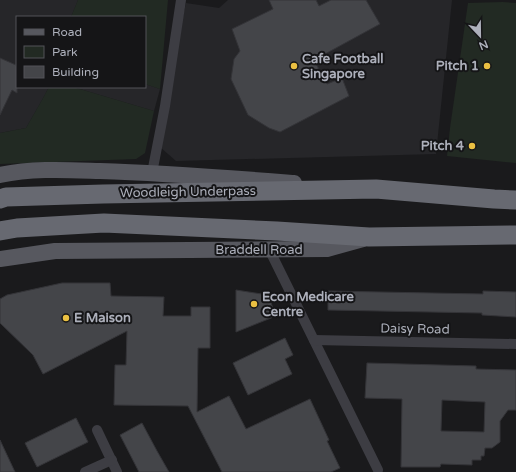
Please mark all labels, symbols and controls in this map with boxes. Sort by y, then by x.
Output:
legend [16,16,146,88]
north arrow [460,16,500,56]
text: Road [52,25,82,39]
text: N [477,37,490,52]
text: Park [52,45,78,59]
place label: Cafe Football Singapore [302,51,384,82]
place label: Pitch 1 [436,58,479,74]
marker: Cafe Football Singapore [289,61,299,71]
marker: Pitch 1 [482,61,492,71]
text: Building [52,65,99,79]
place label: Pitch 4 [421,138,465,154]
marker: Pitch 4 [467,141,477,151]
street label: Woodleigh Underpass [120,183,256,201]
street label: Braddell Road [215,242,303,258]
place label: Econ Medicare Centre [262,289,354,320]
marker: Econ Medicare Centre [249,299,259,309]
place label: E Maison [74,310,131,326]
marker: E Maison [61,313,71,323]
street label: Daisy Road [380,320,450,338]

